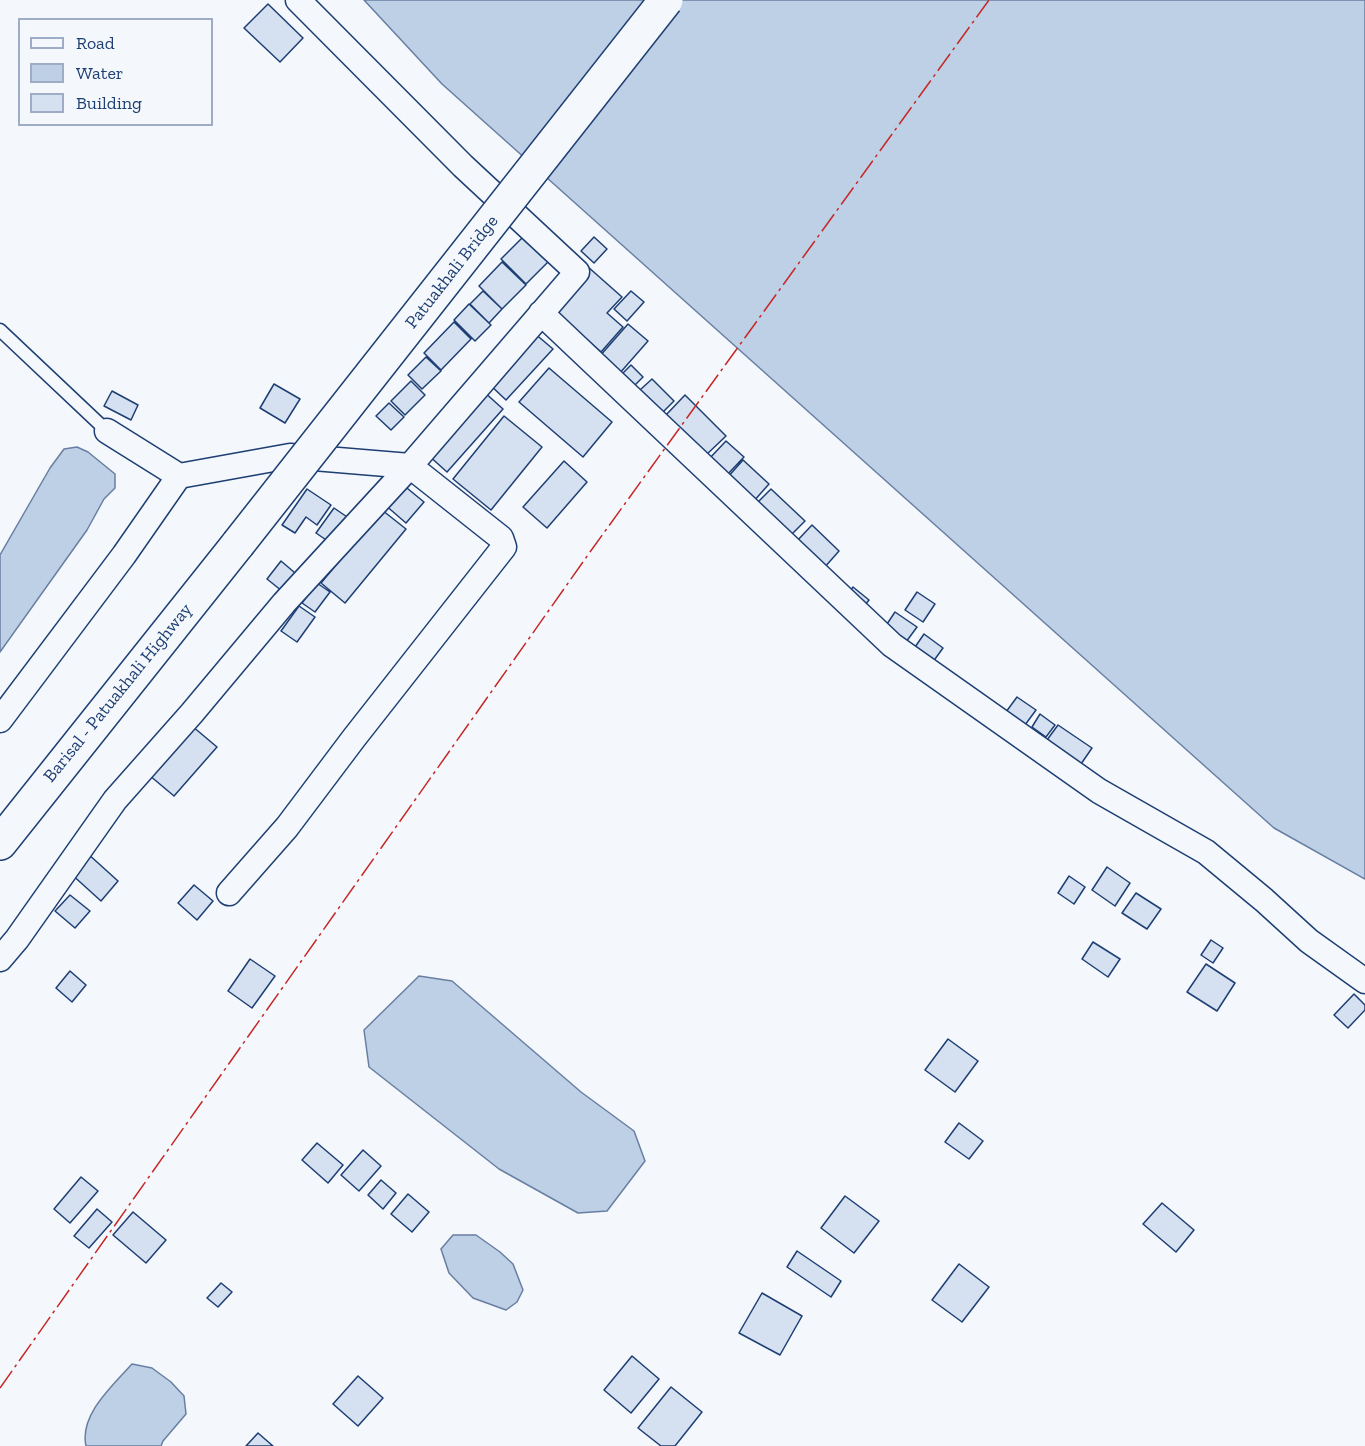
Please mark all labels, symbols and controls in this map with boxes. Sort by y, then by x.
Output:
legend [18,18,213,126]
text: Road [76,32,115,54]
text: Water [76,62,123,84]
text: Building [76,92,142,114]
street label: Patuakhali Bridge [401,211,503,333]
street label: Barisal - Patuakhali Highway [39,599,197,787]

